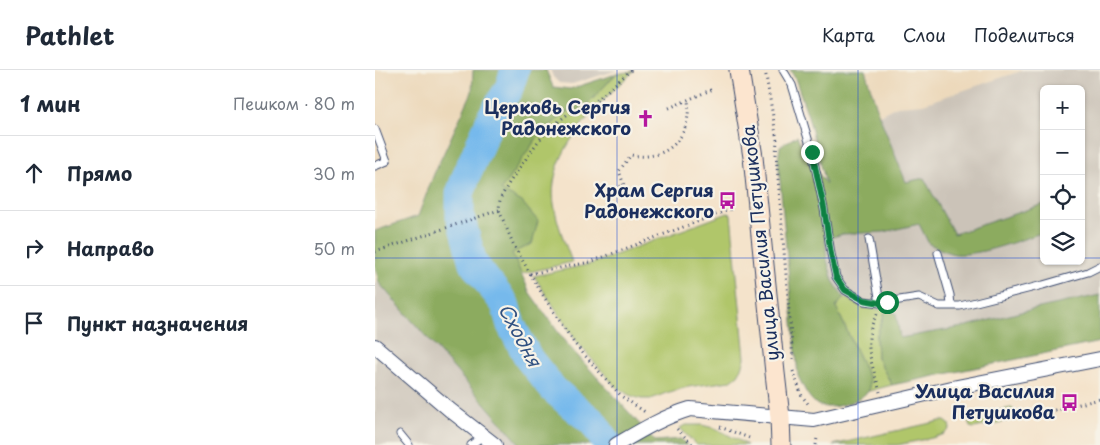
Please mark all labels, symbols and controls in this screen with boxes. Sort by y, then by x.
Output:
text: Pathlet [25,17,115,53]
text: Карта [822,21,875,48]
text: Слои [903,21,946,48]
text: Поделиться [974,21,1075,48]
map controls [1040,85,1085,265]
button: + [1040,85,1085,130]
text: 1 мин [20,87,81,119]
text: Пешком · 80 m [233,91,355,115]
place label: Церковь Сергия Радонежского [484,93,631,141]
church icon: Церковь Сергия Радонежского [635,108,655,128]
street label: улица Василия Петушкова [734,123,785,362]
button: − [1040,130,1085,175]
route end [801,141,824,164]
icon: ahead [20,159,48,187]
text: Прямо [67,159,132,187]
text: 30 m [313,161,355,185]
button: locate [1040,175,1085,220]
place label: Храм Сергия Радонежского [584,176,714,224]
bus stop icon: Храм Сергия Радонежского [718,191,738,211]
button: layers [1040,220,1085,265]
icon: right [20,234,48,262]
text: Направо [67,234,154,262]
text: 50 m [314,236,355,260]
route start [876,291,899,314]
water label: Сходня [492,298,550,373]
icon: arrive [20,309,48,337]
text: Пункт назначения [67,309,248,337]
place label: Улица Василия Петушкова [914,377,1055,425]
bus stop icon: Улица Василия Петушкова [1059,392,1079,412]

